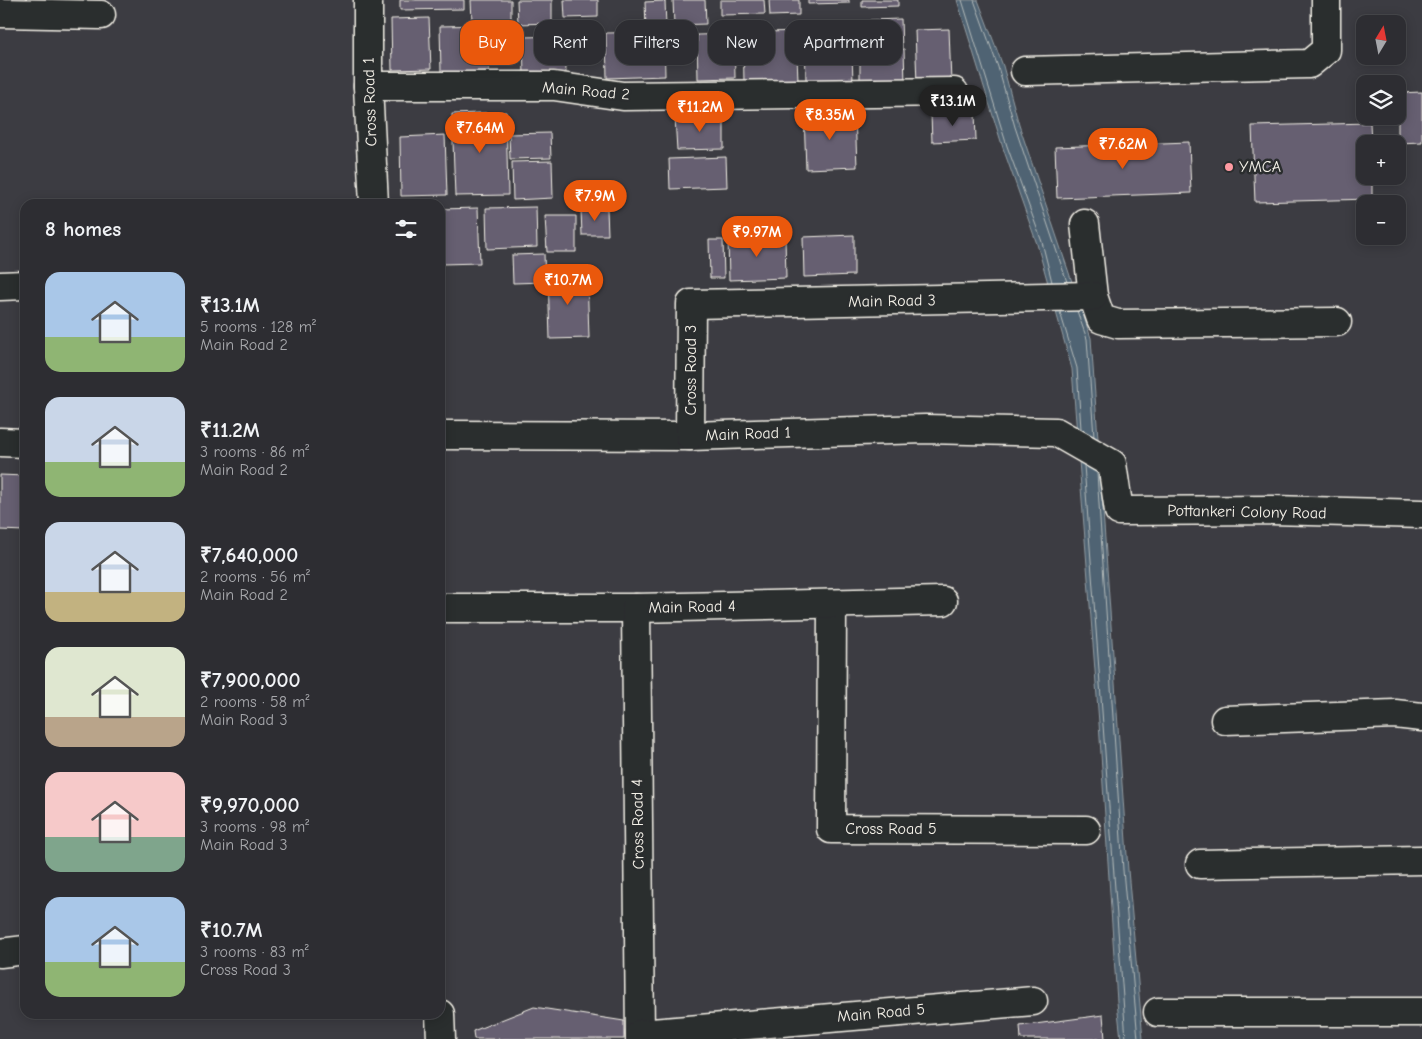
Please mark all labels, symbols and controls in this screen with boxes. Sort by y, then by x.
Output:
north arrow [1356,15,1406,65]
map controls [1356,15,1406,245]
chip: Buy [460,20,524,65]
chip: Rent [534,20,605,65]
chip: Filters [615,20,698,65]
chip: New [708,20,775,65]
chip: Apartment [785,20,902,65]
street label: Cross Road 1 [359,57,381,147]
button: layers [1356,75,1406,125]
street label: Main Road 2 [542,78,630,104]
pin: ₹13.1M [912,84,994,127]
pin: ₹11.2M [659,90,741,133]
text: ₹13.1M [930,92,976,110]
text: ₹11.2M [677,98,723,116]
pin: ₹8.35M [789,98,871,141]
text: ₹8.35M [805,106,855,124]
pin: ₹7.64M [439,112,521,154]
text: ₹7.64M [456,119,504,137]
pin: ₹7.62M [1082,128,1164,170]
text: ₹7.62M [1099,135,1147,153]
button: + [1356,135,1406,185]
place label: YMCA [1239,158,1281,176]
marker: YMCA [1223,161,1235,173]
pin: ₹7.9M [560,180,630,222]
text: ₹7.9M [575,187,615,205]
button: − [1356,195,1406,245]
icon: filters [392,215,420,243]
pin: ₹9.97M [716,216,798,258]
text: 8 homes [45,217,121,241]
text: ₹9.97M [733,223,781,241]
pin: ₹10.7M [527,264,609,306]
text: ₹10.7M [544,271,592,289]
street label: Main Road 3 [848,291,936,311]
icon: home [85,292,145,352]
text: ₹13.1M [200,293,260,317]
text: 5 rooms · 128 m² [200,318,316,336]
street label: Cross Road 3 [682,325,700,415]
text: Main Road 2 [200,336,288,354]
icon: home [85,417,145,477]
text: ₹11.2M [200,418,260,442]
street label: Main Road 1 [705,424,791,444]
text: 3 rooms · 86 m² [200,443,309,461]
text: Main Road 2 [200,461,288,479]
street label: Pottankeri Colony Road [1167,502,1327,522]
icon: home [85,542,145,602]
text: ₹7,640,000 [200,543,298,567]
text: 2 rooms · 56 m² [200,568,310,586]
text: Main Road 2 [200,586,288,604]
street label: Main Road 4 [648,597,736,617]
icon: home [85,667,145,727]
text: ₹7,900,000 [200,668,301,692]
text: 2 rooms · 58 m² [200,693,310,711]
text: Main Road 3 [200,711,287,729]
street label: Cross Road 4 [628,779,648,869]
icon: home [85,792,145,852]
text: ₹9,970,000 [200,793,300,817]
text: 3 rooms · 98 m² [200,818,309,836]
street label: Cross Road 5 [845,820,937,838]
text: Main Road 3 [200,836,287,854]
icon: home [85,917,145,977]
text: ₹10.7M [200,918,262,942]
text: 3 rooms · 83 m² [200,943,309,961]
text: Cross Road 3 [200,961,291,979]
street label: Main Road 5 [836,1000,926,1026]

